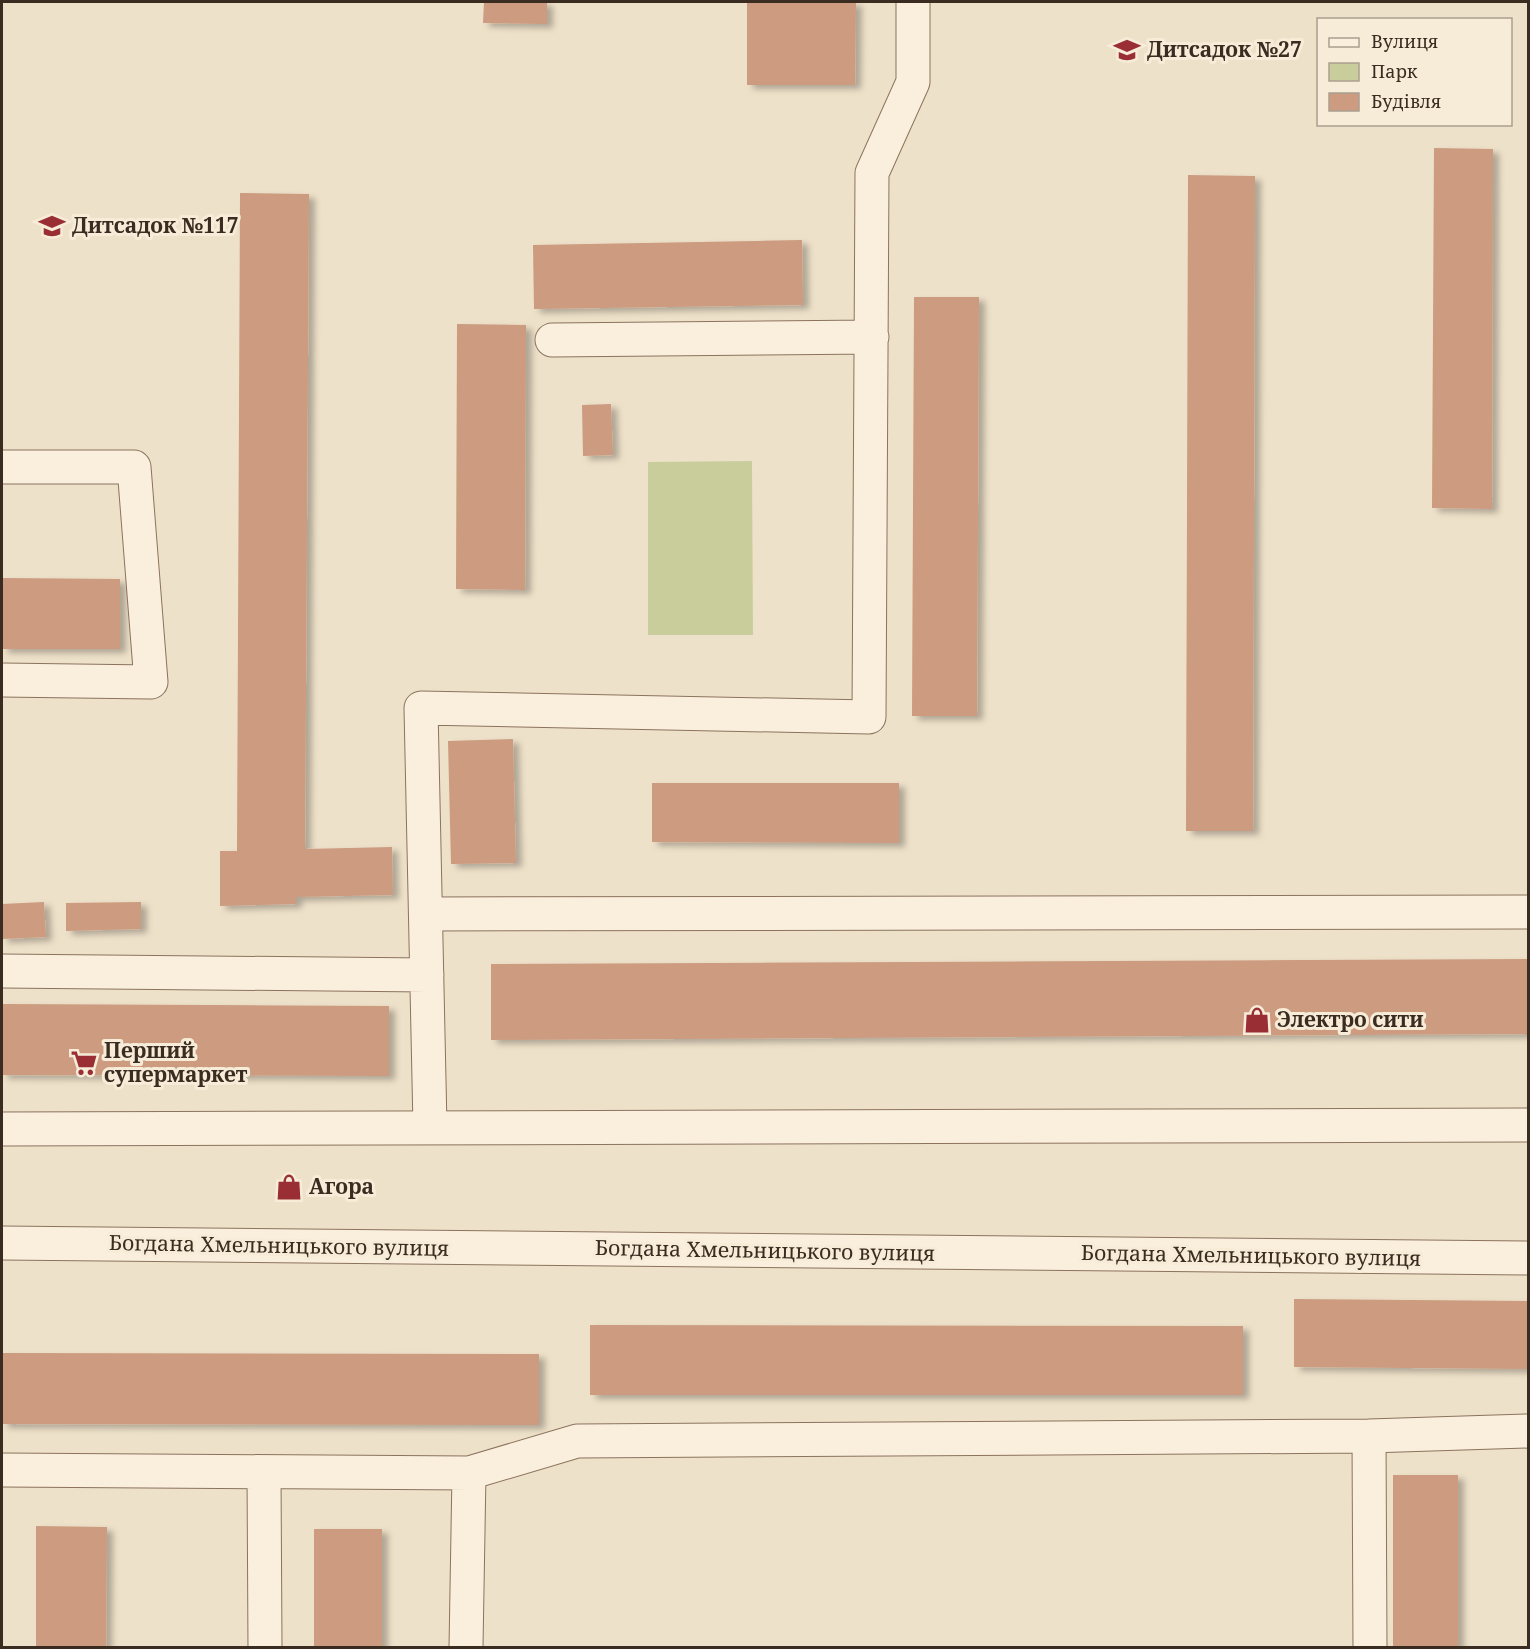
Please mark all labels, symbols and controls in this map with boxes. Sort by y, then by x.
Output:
legend [1317,18,1512,126]
text: Вулиця [1371,29,1438,53]
school or university icon: Дитсадок №27 [1112,35,1142,65]
place label: Дитсадок №27 [1147,35,1302,63]
text: Парк [1371,59,1418,83]
text: Будівля [1371,89,1441,113]
school or university icon: Дитсадок №117 [37,211,67,241]
place label: Дитсадок №117 [72,211,239,239]
shop icon: Электро сити [1242,1005,1272,1035]
place label: Электро сити [1277,1005,1423,1033]
place label: Перший супермаркет [104,1036,248,1088]
supermarket icon: Перший супермаркет [69,1048,99,1078]
shop icon: Агора [274,1172,304,1202]
place label: Агора [309,1172,374,1200]
street label: Богдана Хмельницького вулиця [109,1228,449,1262]
street label: Богдана Хмельницького вулиця [595,1233,935,1267]
street label: Богдана Хмельницького вулиця [1081,1238,1421,1272]

